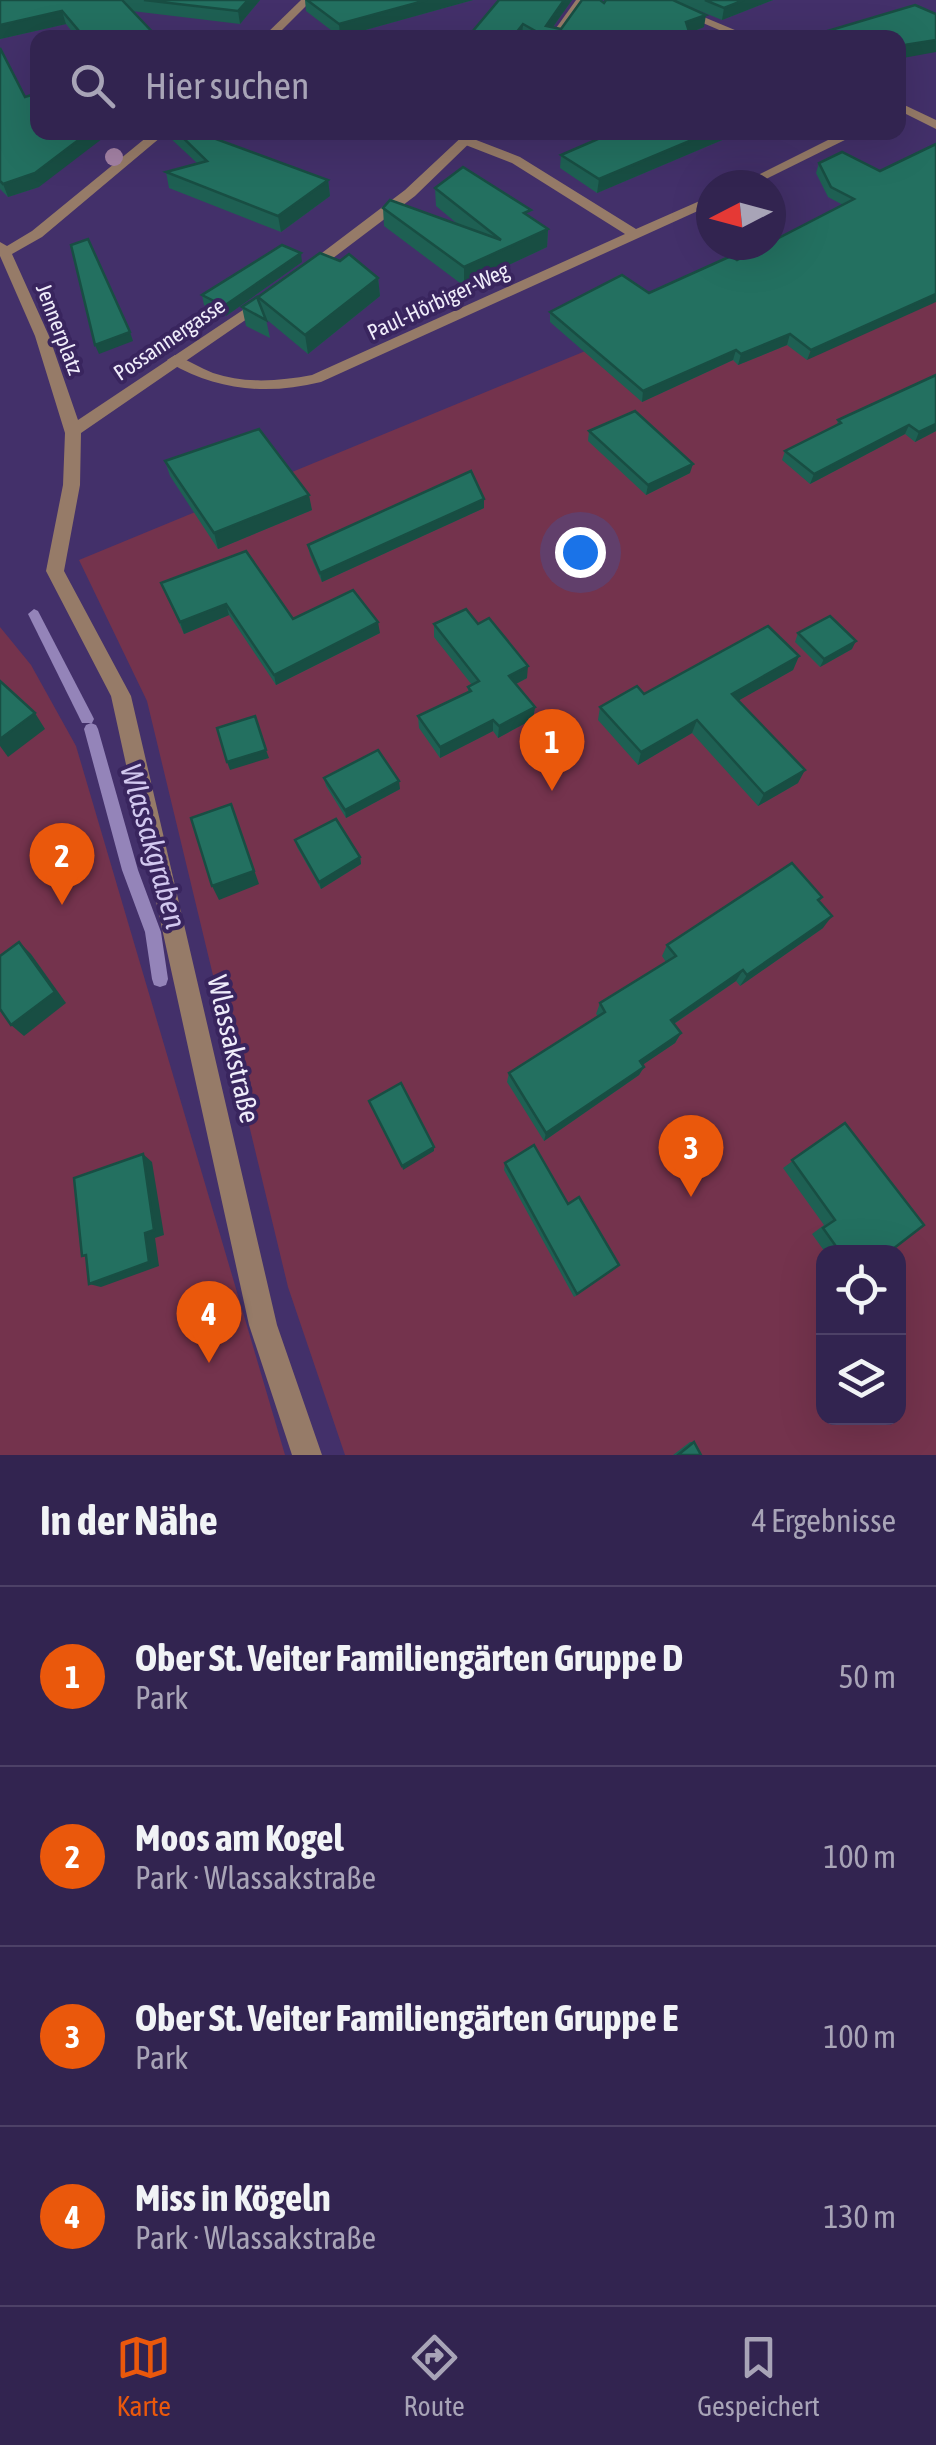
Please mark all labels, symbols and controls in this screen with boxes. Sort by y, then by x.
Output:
search box [30,30,906,140]
icon: search [65,58,120,113]
text: Hier suchen [145,64,309,107]
north arrow [696,170,786,260]
street label: Paul-Hörbiger-Weg [363,257,513,345]
street label: Jennerplatz [31,280,89,378]
street label: Possannergasse [108,292,230,386]
your location [555,527,606,578]
pin: 1 [520,708,584,791]
water label: Wlassakgraben [114,760,194,932]
pin: 2 [30,822,94,905]
street label: Wlassakstraße [201,972,267,1126]
pin: 3 [658,1114,724,1197]
map controls [816,1245,906,1425]
button: locate [816,1245,906,1335]
pin: 4 [176,1280,242,1363]
button: layers [816,1335,906,1425]
text: In der Nähe [40,1496,218,1544]
text: 4 Ergebnisse [752,1502,896,1539]
text: Ober St. Veiter Familiengärten Gruppe D [135,1636,683,1679]
text: 1 [65,1658,80,1695]
text: 50 m [838,1658,896,1695]
text: Park [135,1679,188,1716]
text: Moos am Kogel [135,1816,344,1859]
text: 2 [65,1838,80,1875]
text: 100 m [823,1838,896,1875]
text: Park · Wlassakstraße [135,1859,376,1896]
text: Ober St. Veiter Familiengärten Gruppe E [135,1996,678,2039]
text: 3 [65,2018,80,2055]
text: 100 m [823,2018,896,2055]
text: Park [135,2039,188,2076]
text: Miss in Kögeln [135,2176,331,2219]
text: 4 [65,2198,80,2235]
text: 130 m [823,2198,896,2235]
text: Park · Wlassakstraße [135,2219,376,2256]
tab: Karte [116,2330,171,2422]
tab: Route [404,2330,465,2422]
tab: Gespeichert [697,2330,820,2422]

